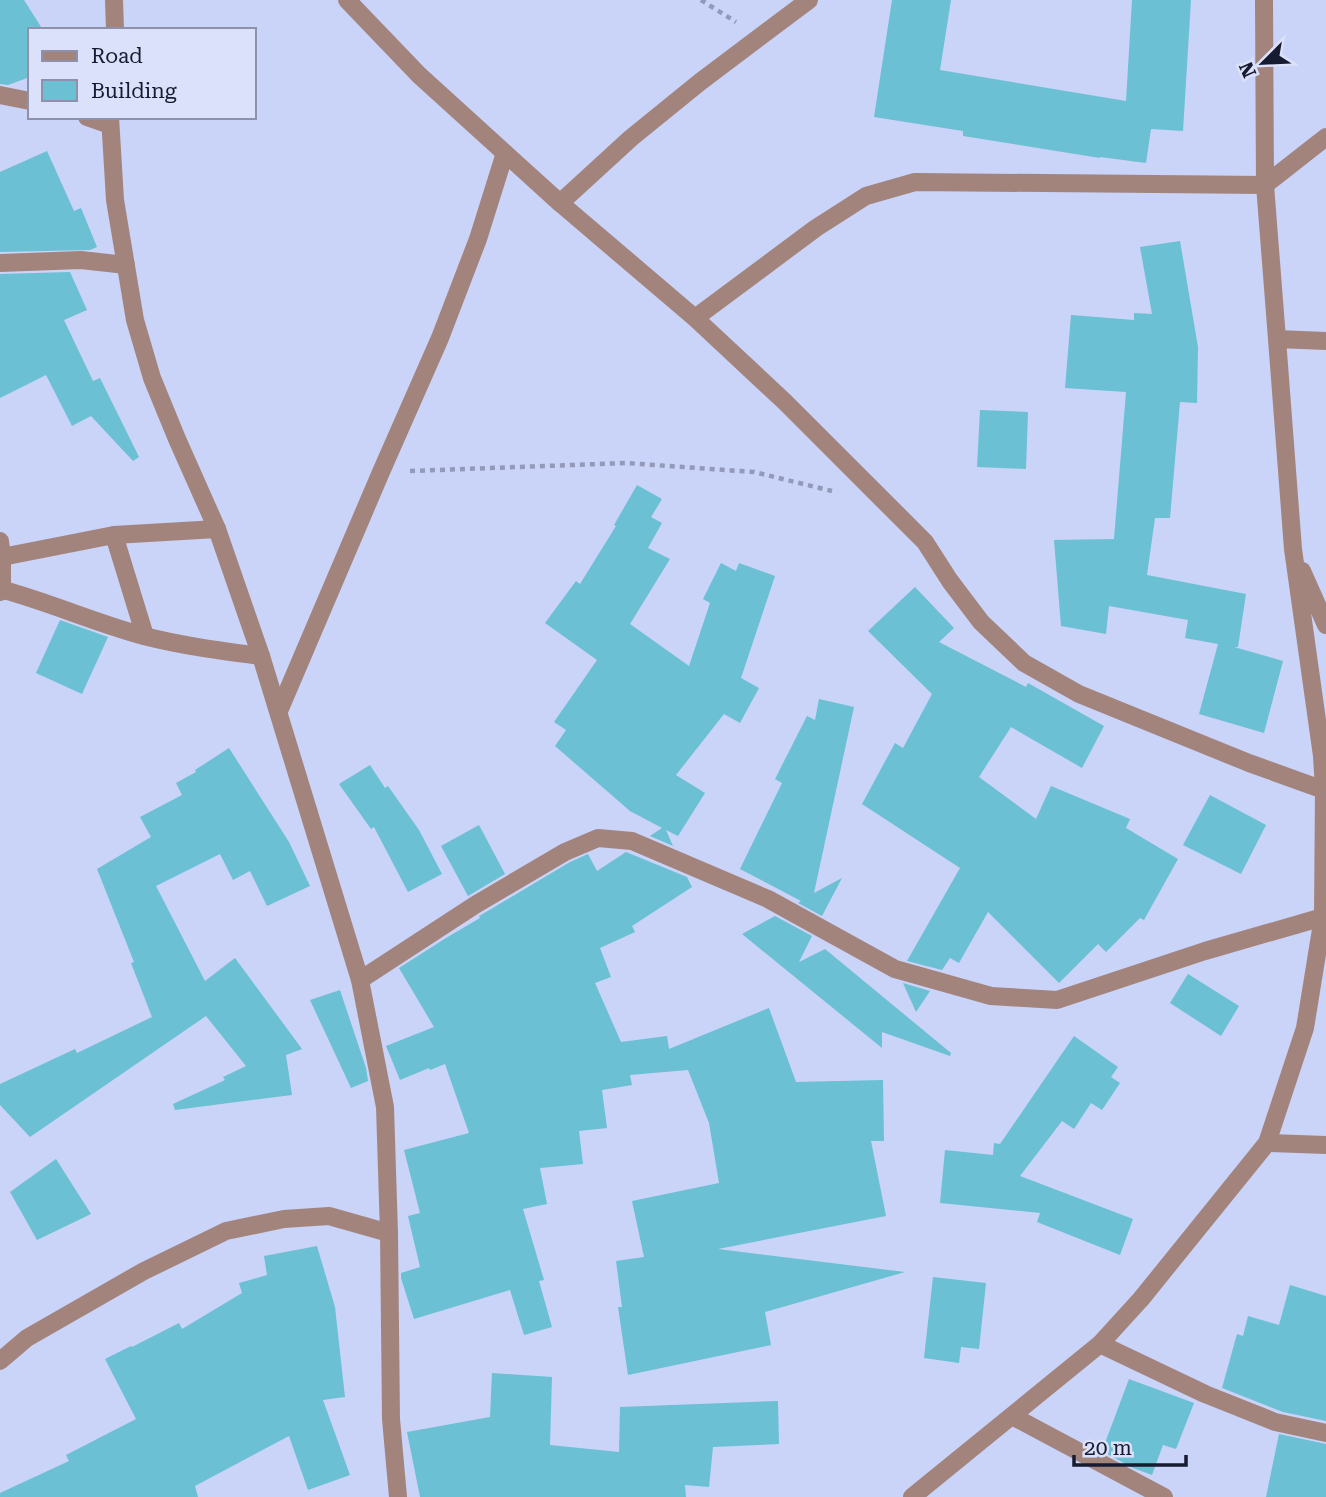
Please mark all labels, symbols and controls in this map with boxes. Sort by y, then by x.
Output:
legend [28,28,256,119]
north arrow [1228,28,1298,98]
text: Road [91,44,143,68]
text: N [1234,58,1261,81]
text: Building [91,79,177,103]
scale bar [1074,1424,1186,1468]
text: 20 m [1084,1436,1132,1460]

